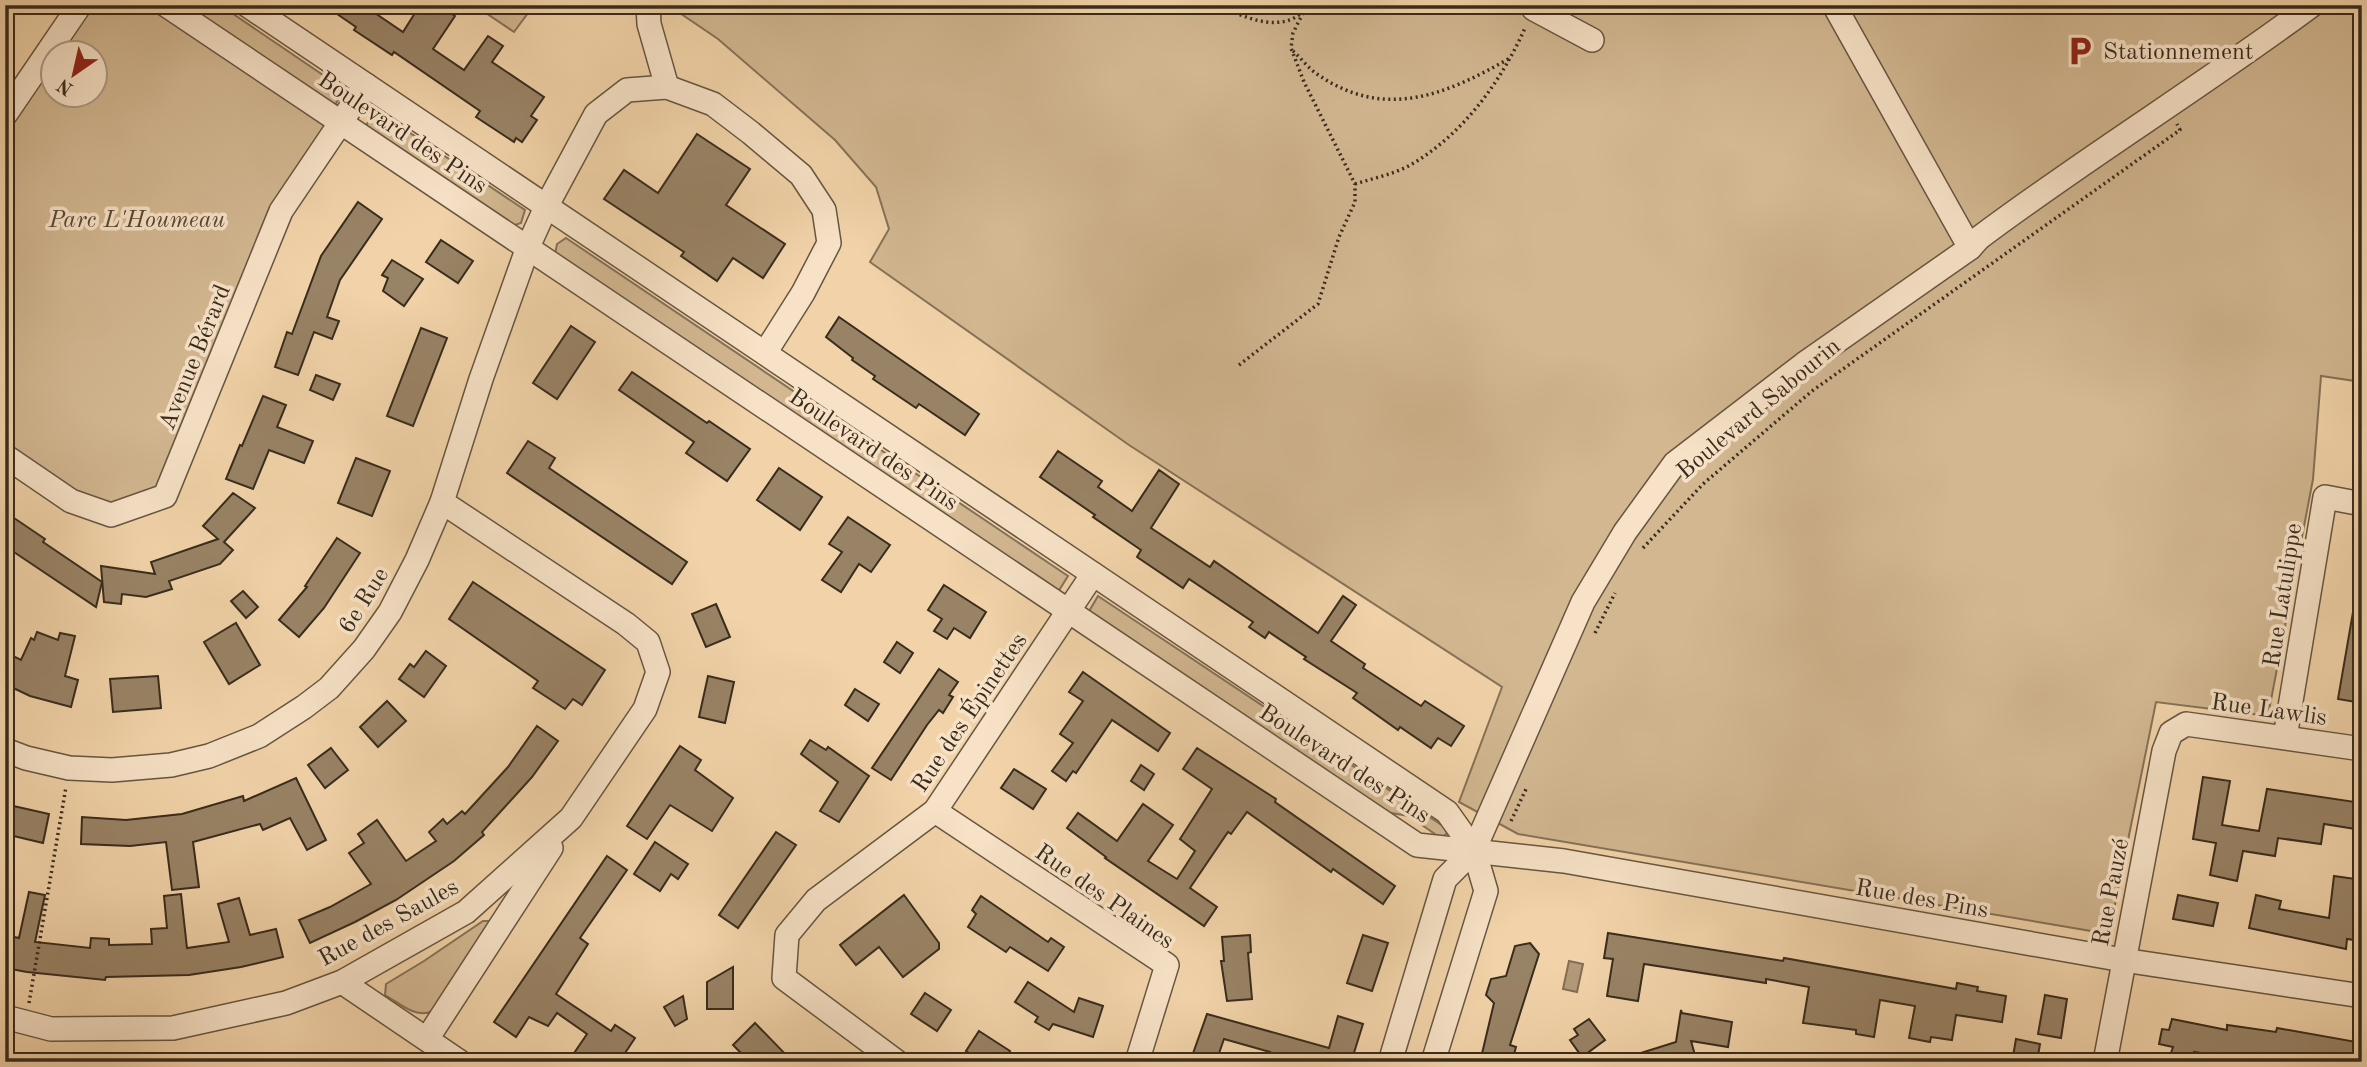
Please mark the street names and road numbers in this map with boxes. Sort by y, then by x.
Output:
street label: Boulevard des Pins [313,68,491,199]
street label: Avenue Bérard [156,282,236,434]
street label: Boulevard Sabourin [1673,335,1845,485]
street label: Boulevard des Pins [784,385,962,516]
street label: Rue Latulippe [2261,521,2307,669]
street label: 6e Rue [335,564,394,638]
street label: Rue des Épinettes [905,627,1033,797]
street label: Rue Lawlis [2209,691,2328,731]
street label: Boulevard des Pins [1254,701,1434,829]
street label: Rue Pauzé [2090,836,2134,948]
street label: Rue des Plaines [1030,841,1178,955]
street label: Rue des Saules [315,875,463,972]
street label: Rue des Pins [1853,876,1990,923]

